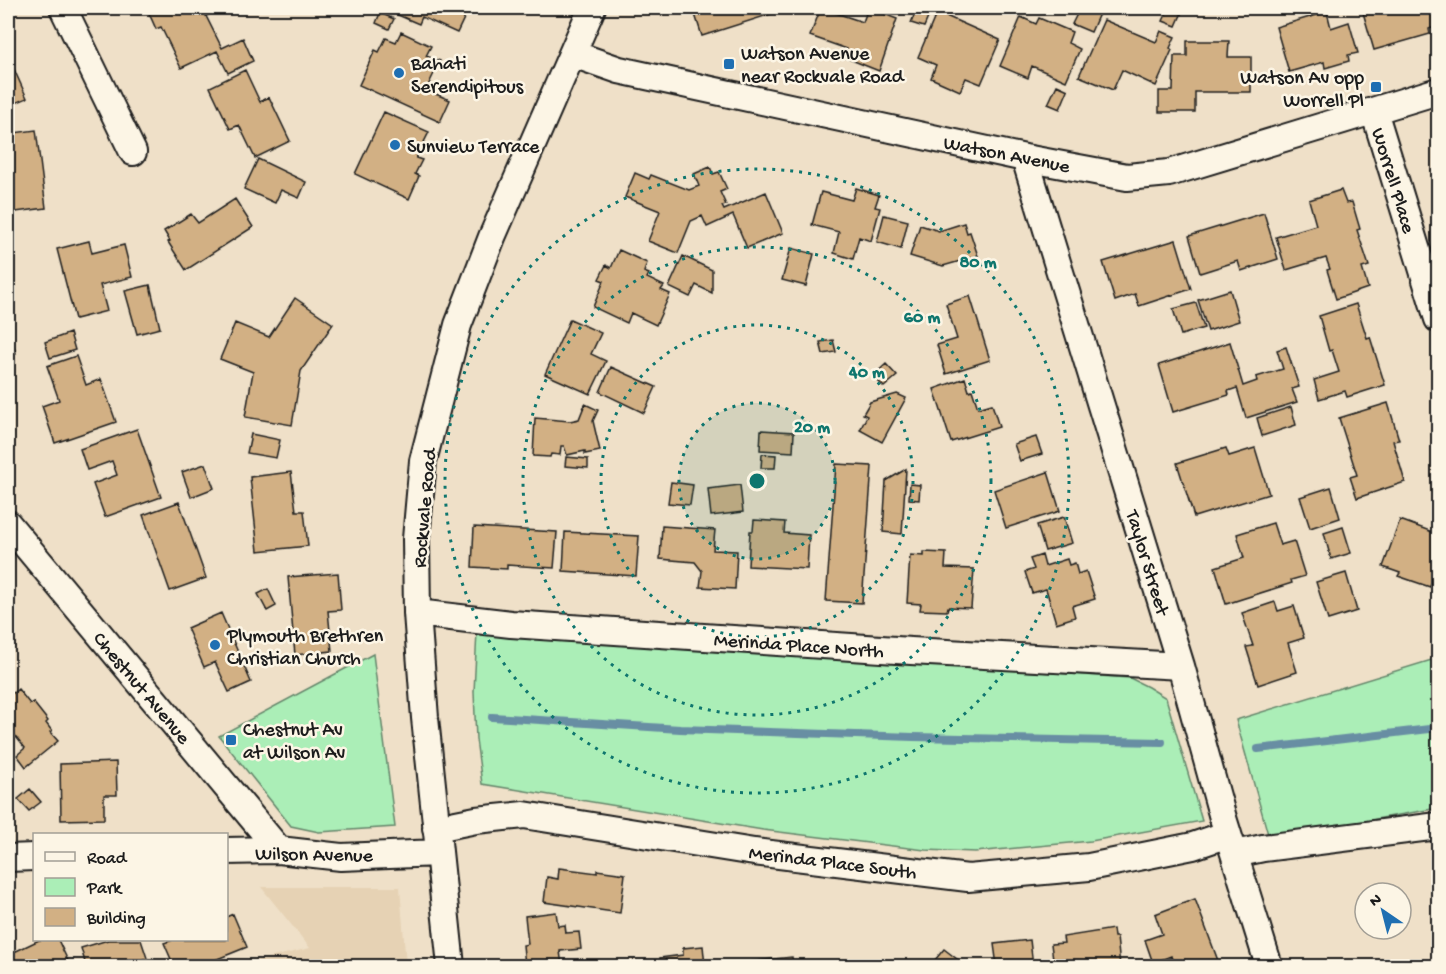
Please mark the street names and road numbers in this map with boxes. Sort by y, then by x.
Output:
street label: Worrell Place [1365,126,1419,237]
street label: Watson Avenue [941,133,1072,180]
street label: Rockvale Road [410,445,443,569]
street label: Taylor Street [1118,507,1173,620]
street label: Chestnut Avenue [87,628,194,751]
street label: Merinda Place North [713,630,885,665]
street label: Merinda Place South [747,843,918,886]
street label: Wilson Avenue [255,844,374,869]

